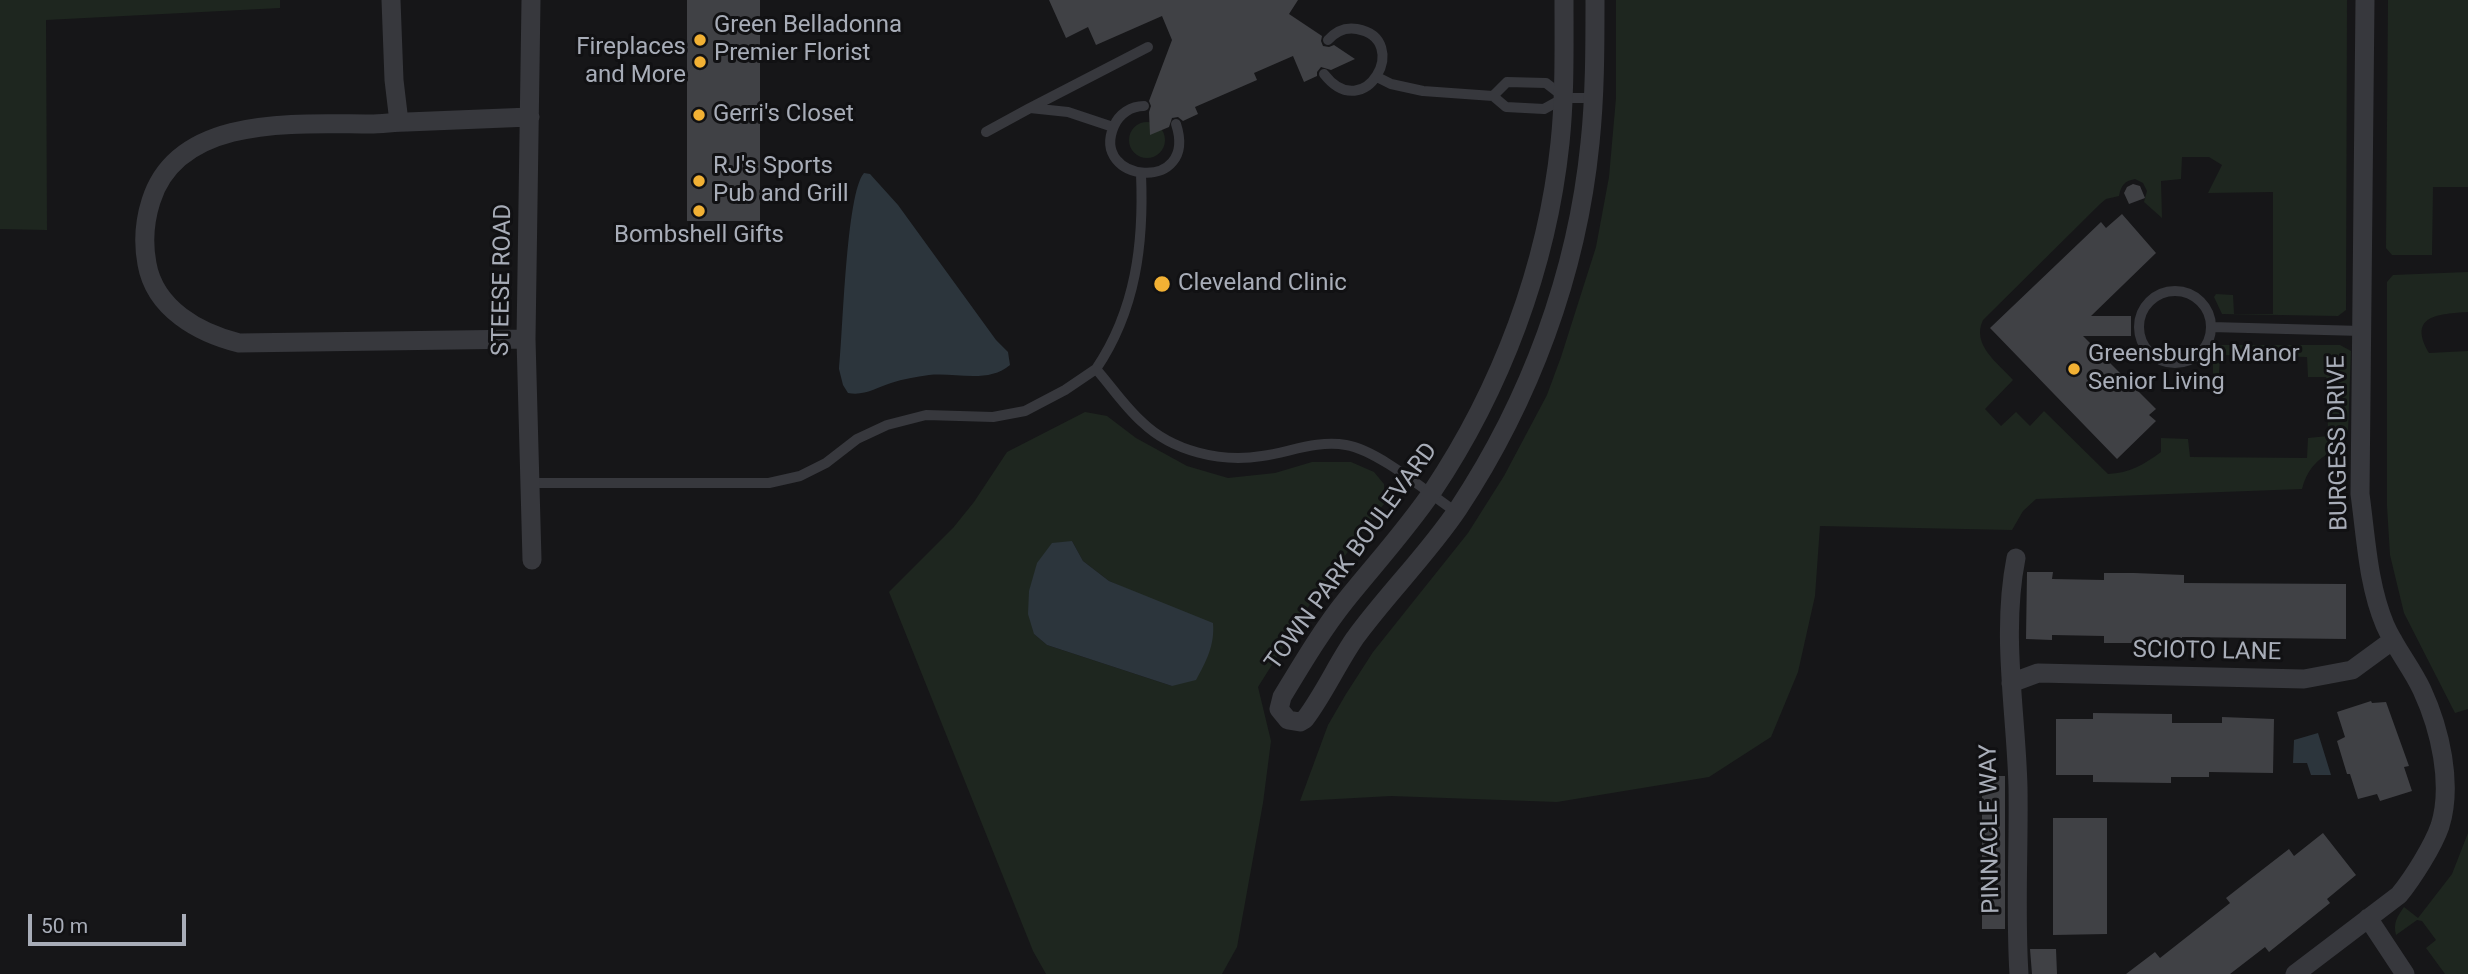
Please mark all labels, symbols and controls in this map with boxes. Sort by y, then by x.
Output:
place label: Green Belladonna Premier Florist [714,12,902,68]
marker: Green Belladonna Premier Florist [692,32,708,48]
place label: Fireplaces and More [576,34,686,90]
marker: Fireplaces and More [692,54,708,70]
place label: Gerri's Closet [713,101,854,129]
marker: Gerri's Closet [691,107,707,123]
place label: RJ's Sports Pub and Grill [713,153,849,209]
marker: RJ's Sports Pub and Grill [691,173,707,189]
marker: Bombshell Gifts [691,203,707,219]
street label: STEESE ROAD [487,204,519,356]
place label: Bombshell Gifts [614,222,784,250]
place label: Cleveland Clinic [1178,270,1347,298]
marker: Cleveland Clinic [1152,274,1172,294]
place label: Greensburgh Manor Senior Living [2088,341,2300,397]
street label: BURGESS DRIVE [2323,355,2355,531]
marker: Greensburgh Manor Senior Living [2066,361,2082,377]
street label: TOWN PARK BOULEVARD [1260,438,1444,676]
street label: SCIOTO LANE [2132,636,2282,668]
street label: PINNACLE WAY [1975,744,2007,914]
scale bar [32,900,189,944]
text: 50 m [41,914,88,938]

